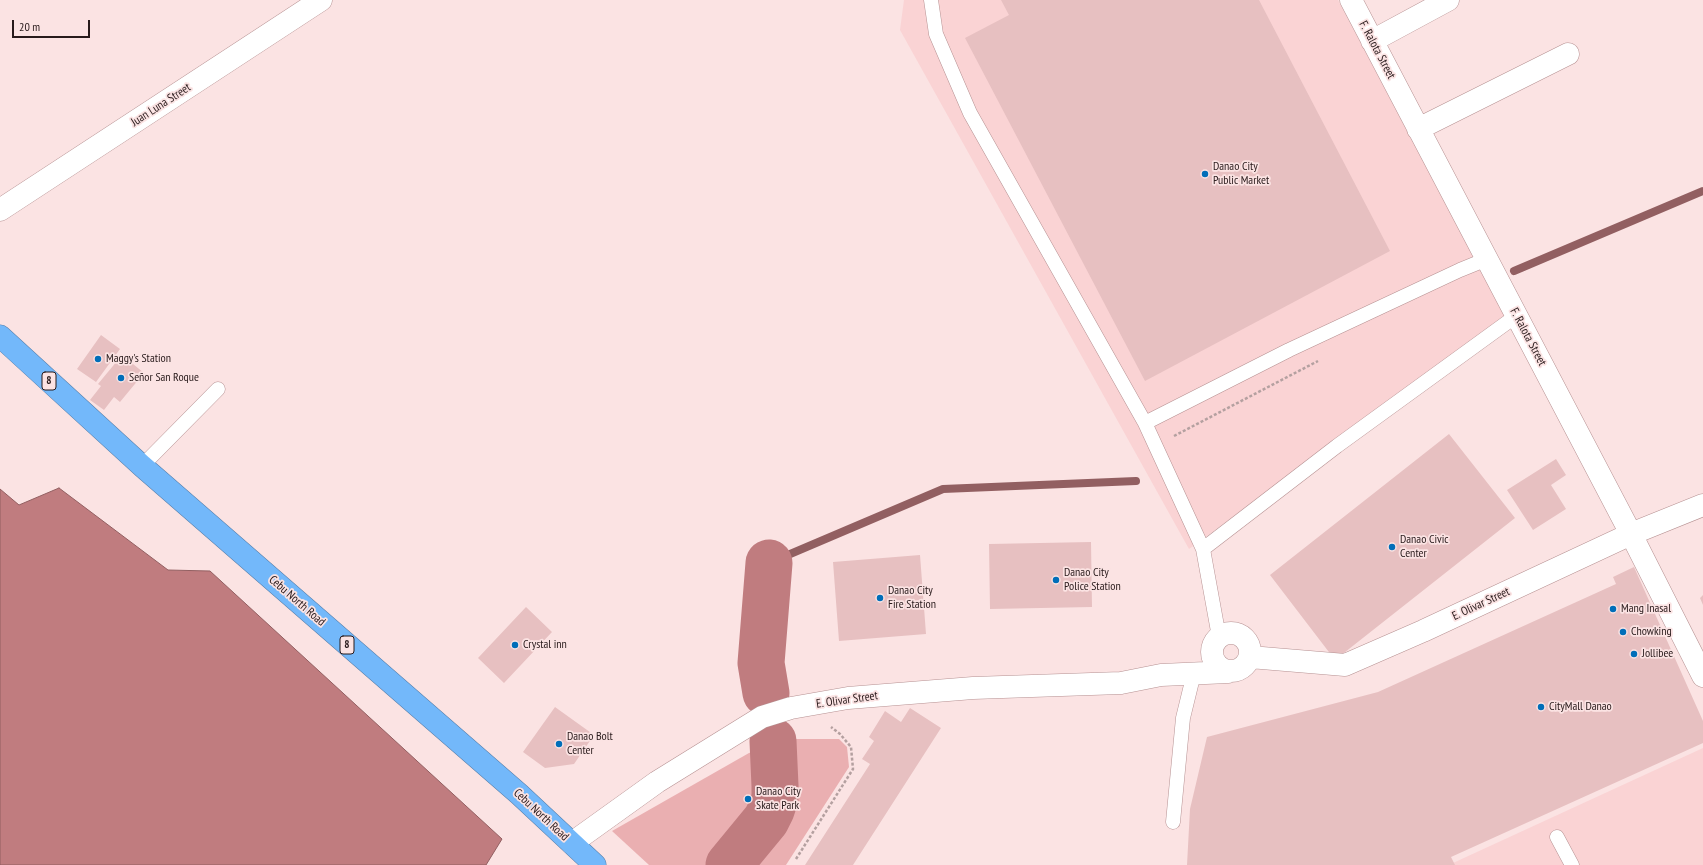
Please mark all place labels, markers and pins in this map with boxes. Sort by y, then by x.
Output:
place label: Danao City Public Market [1213,160,1269,188]
marker: Danao City Public Market [1200,169,1210,179]
place label: Maggy's Station [106,352,171,366]
marker: Maggy's Station [93,354,103,364]
place label: Señor San Roque [129,371,199,385]
marker: Señor San Roque [116,373,126,383]
place label: Danao Civic Center [1400,533,1449,561]
marker: Danao Civic Center [1387,542,1397,552]
place label: Danao City Police Station [1064,566,1121,594]
marker: Danao City Police Station [1051,575,1061,585]
place label: Danao City Fire Station [888,584,936,612]
marker: Danao City Fire Station [875,593,885,603]
place label: Mang Inasal [1621,602,1671,616]
marker: Mang Inasal [1608,604,1618,614]
place label: Chowking [1631,625,1672,639]
marker: Chowking [1618,627,1628,637]
place label: Crystal inn [523,638,567,652]
marker: Crystal inn [510,640,520,650]
place label: Jollibee [1642,647,1673,661]
marker: Jollibee [1629,649,1639,659]
place label: CityMall Danao [1549,700,1612,714]
marker: CityMall Danao [1536,702,1546,712]
place label: Danao Bolt Center [567,730,613,758]
marker: Danao Bolt Center [554,739,564,749]
place label: Danao City Skate Park [756,785,801,813]
marker: Danao City Skate Park [743,794,753,804]

